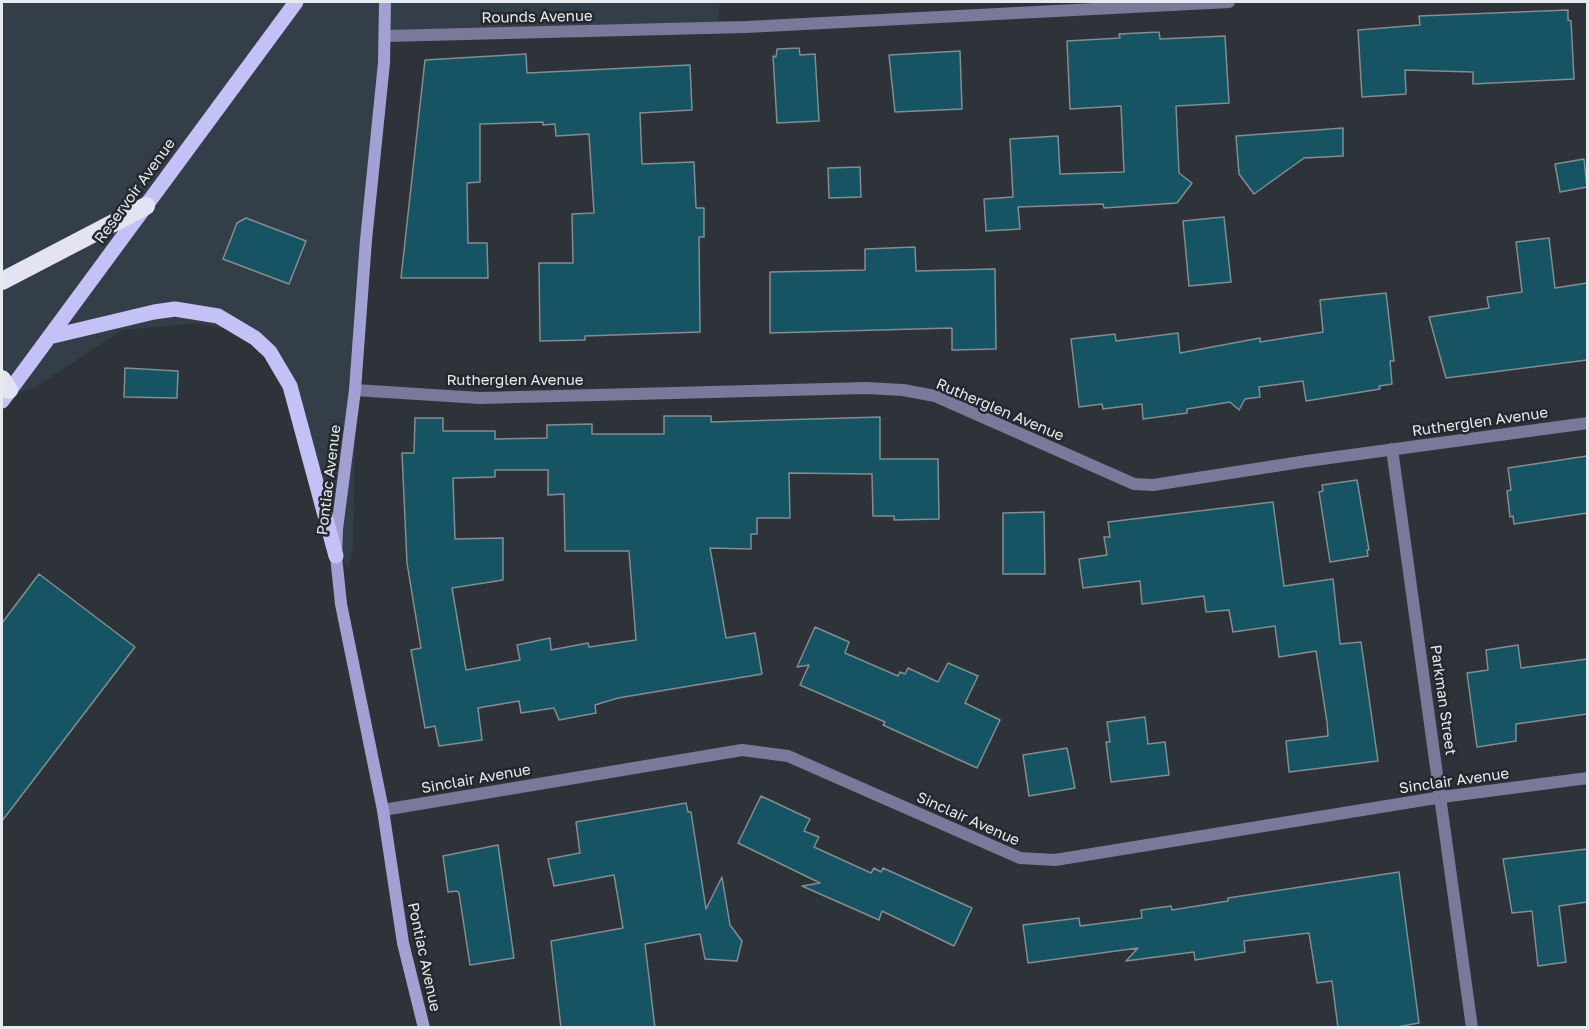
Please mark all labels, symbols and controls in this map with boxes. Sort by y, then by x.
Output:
street label: Rounds Avenue [481,7,593,27]
street label: Reservoir Avenue [91,135,179,247]
street label: Rutherglen Avenue [446,371,584,389]
street label: Rutherglen Avenue [933,375,1067,445]
street label: Rutherglen Avenue [1411,404,1549,440]
street label: Pontiac Avenue [313,424,345,536]
street label: Parkman Street [1426,643,1460,757]
street label: Sinclair Avenue [420,761,532,797]
street label: Sinclair Avenue [1398,764,1510,798]
street label: Sinclair Avenue [914,788,1022,850]
street label: Pontiac Avenue [404,901,444,1013]

